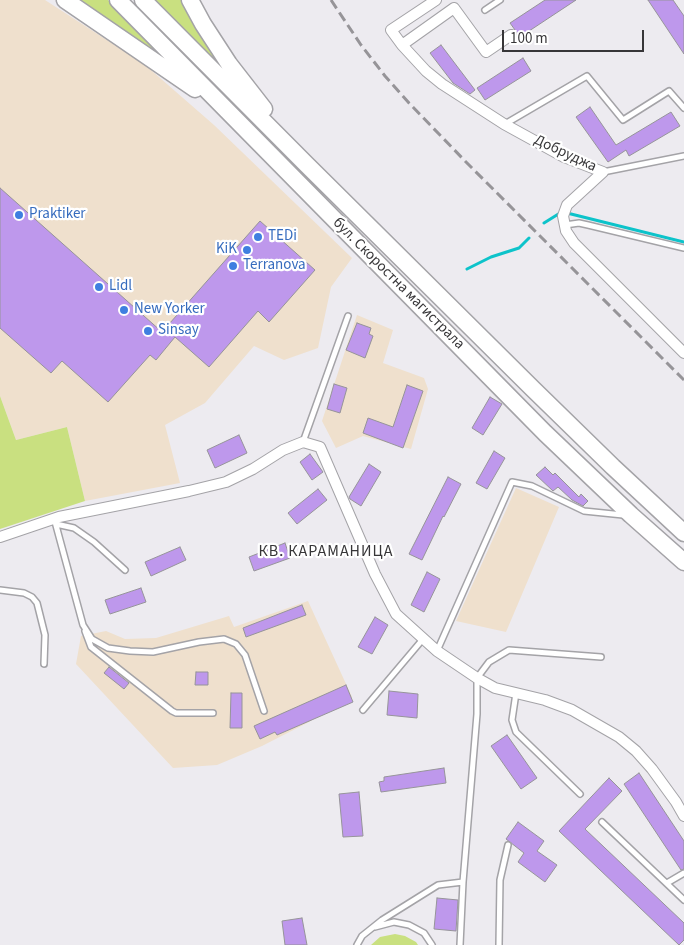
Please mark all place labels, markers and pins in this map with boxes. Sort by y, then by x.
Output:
place label: Praktiker [29,206,86,224]
marker: Praktiker [13,209,25,221]
place label: TEDi [268,228,297,246]
marker: TEDi [252,231,264,243]
place label: KiK [216,241,237,259]
marker: KiK [241,244,253,256]
place label: Terranova [243,257,306,275]
marker: Terranova [227,260,239,272]
place label: Lidl [109,278,132,296]
marker: Lidl [93,281,105,293]
place label: New Yorker [134,301,205,319]
marker: New Yorker [118,304,130,316]
place label: Sinsay [158,322,199,340]
marker: Sinsay [142,325,154,337]

